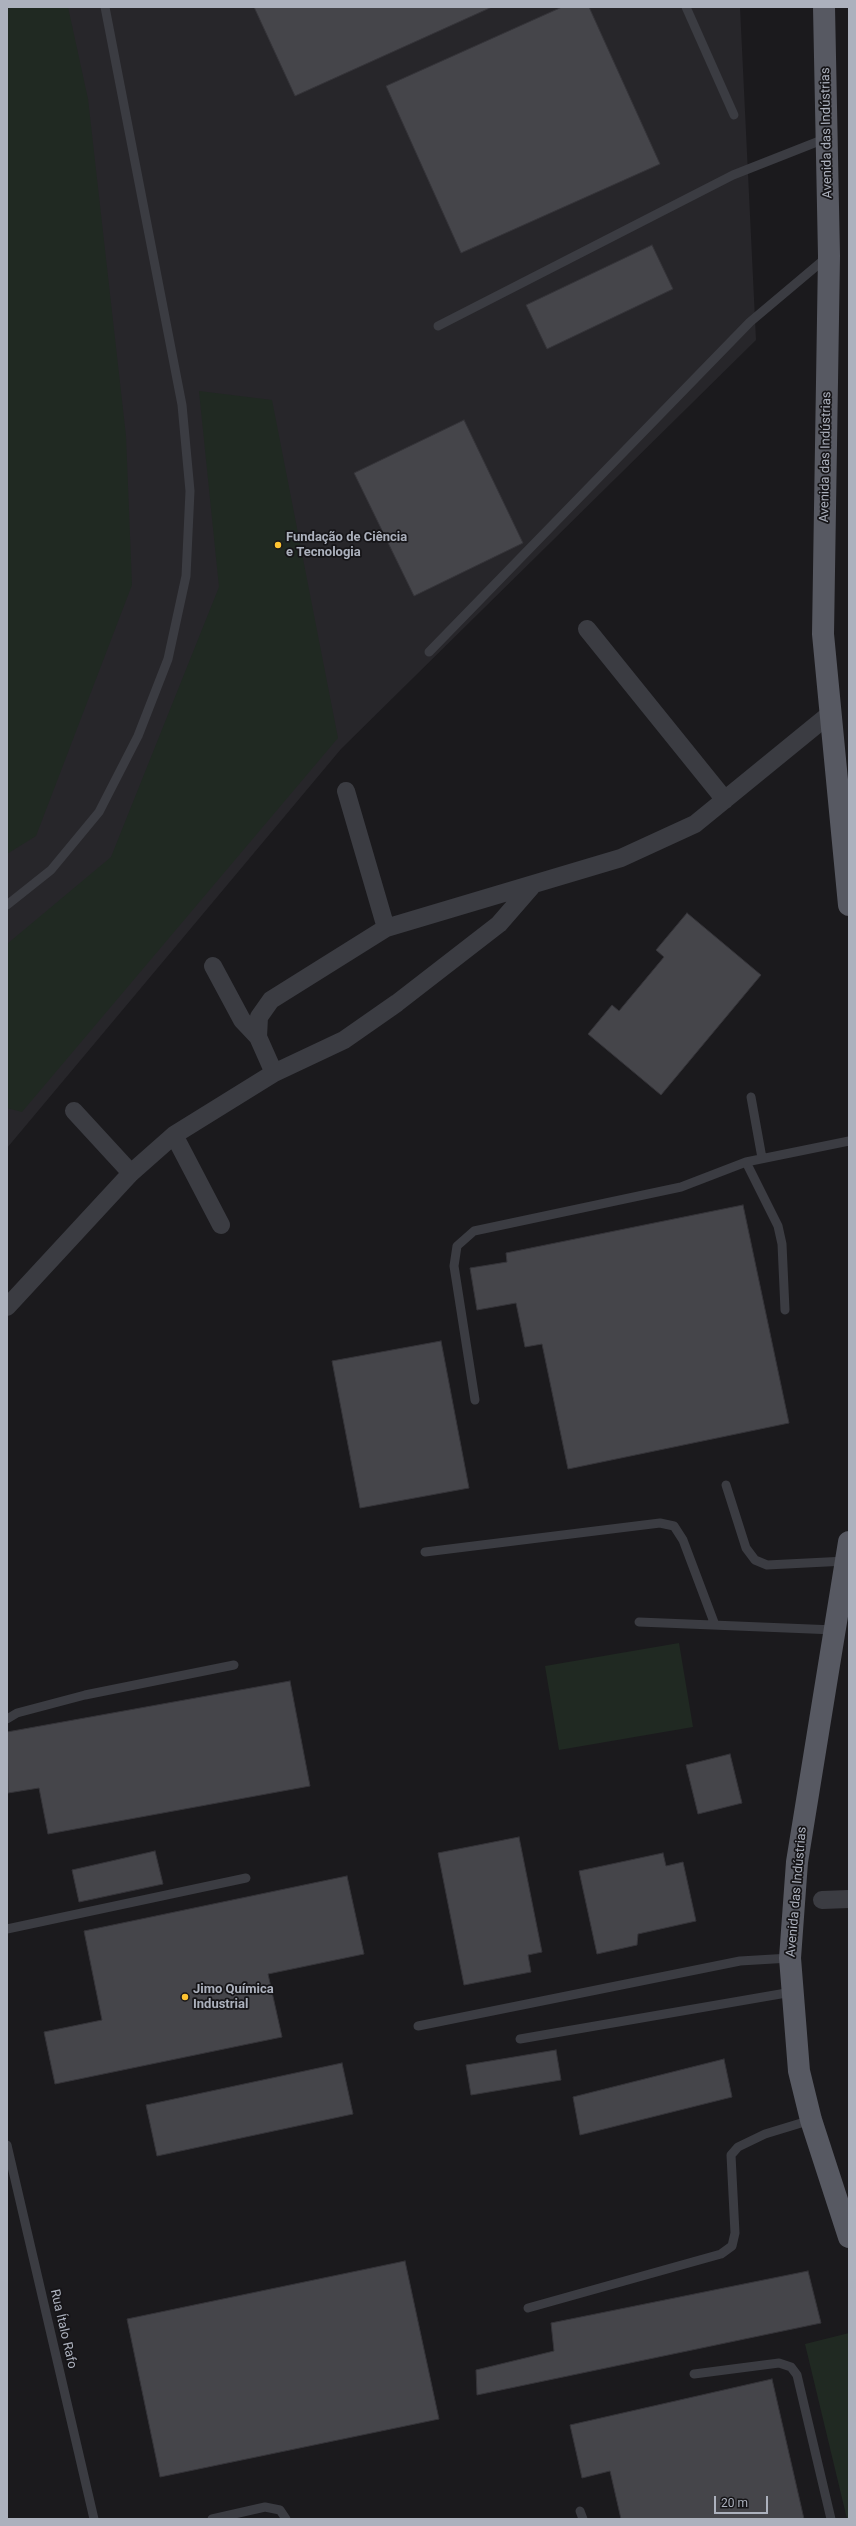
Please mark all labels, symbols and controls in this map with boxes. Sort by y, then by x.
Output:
street label: Avenida das Indústrias [818,67,836,199]
street label: Avenida das Indústrias [817,391,835,523]
place label: Fundação de Ciência e Tecnologia [286,530,407,561]
marker: Fundação de Ciência e Tecnologia [273,540,283,550]
street label: Avenida das Indústrias [784,1826,810,1958]
place label: Jimo Química Industrial [193,1982,274,2013]
marker: Jimo Química Industrial [180,1992,190,2002]
street label: Rua Ítalo Rafo [46,2288,80,2370]
scale bar [716,2488,770,2514]
text: 20 m [721,2496,748,2510]

